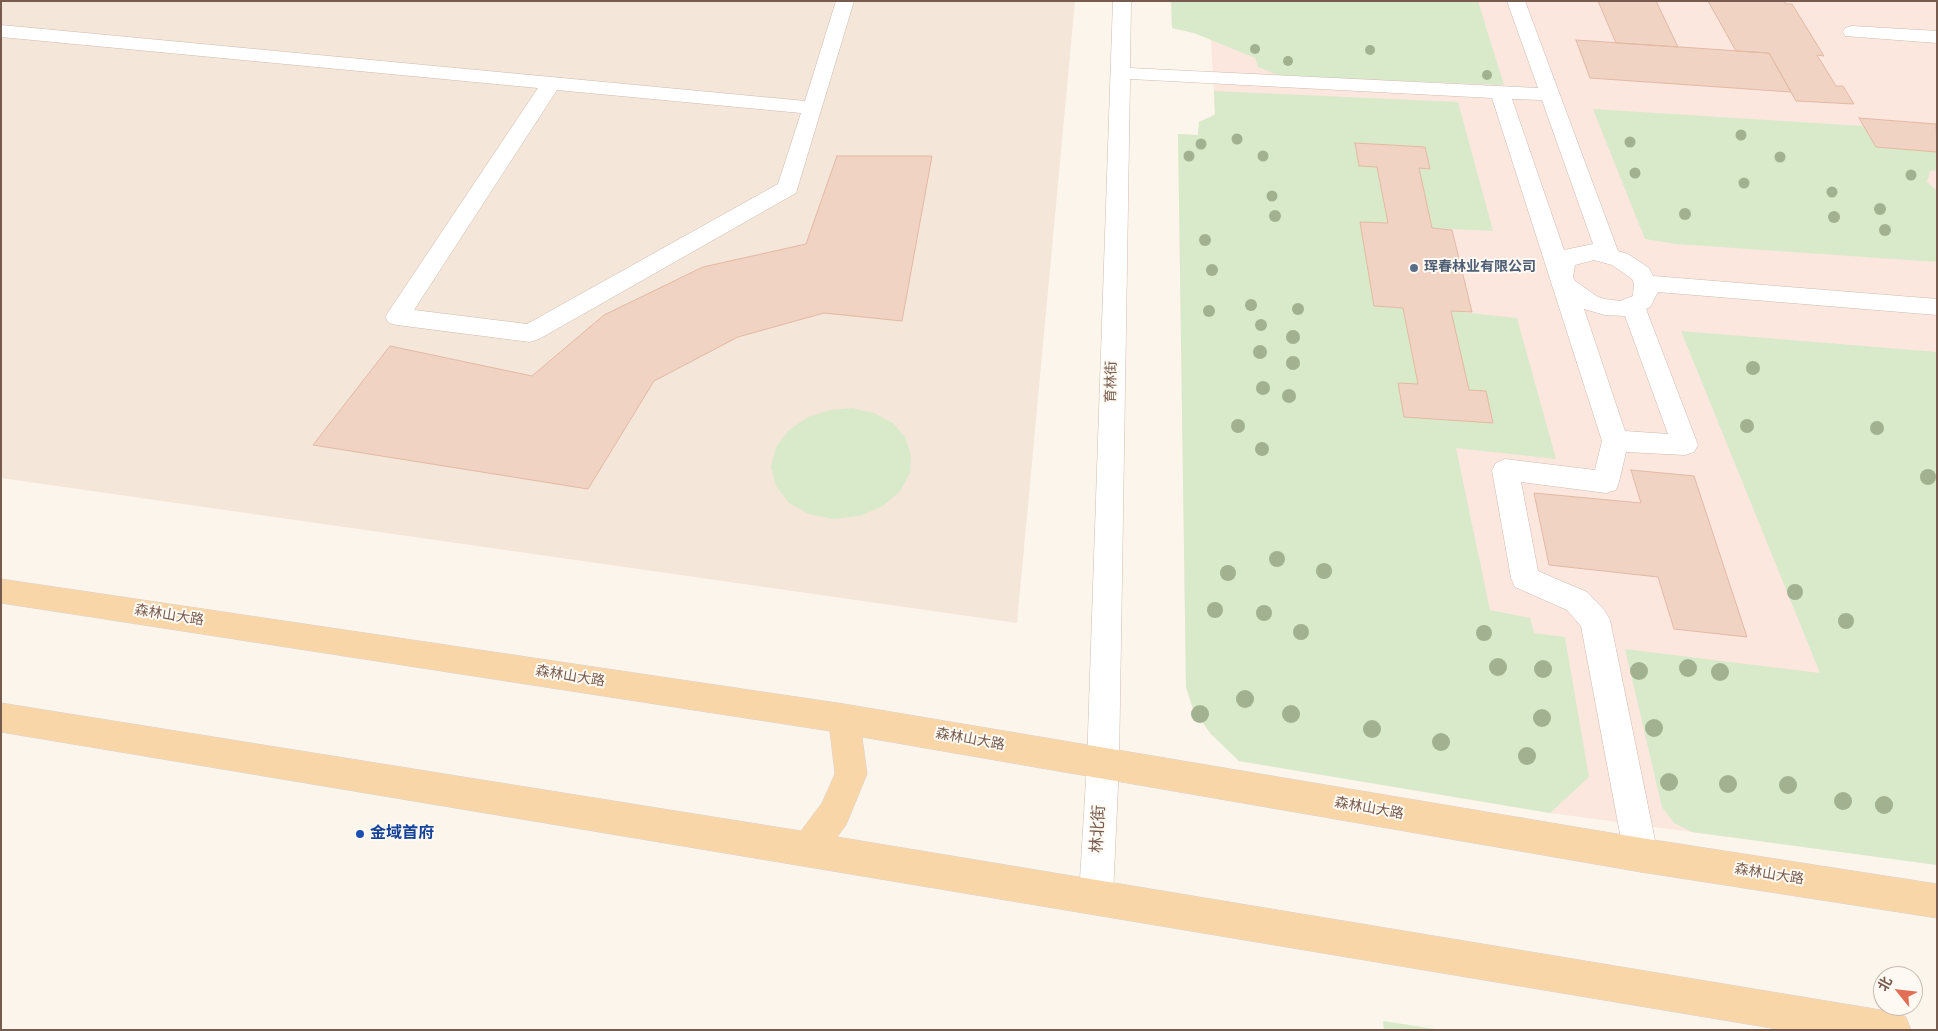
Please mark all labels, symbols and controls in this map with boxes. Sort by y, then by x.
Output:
place label: 珲春林业有限公司 [1424,260,1536,276]
marker: 珲春林业有限公司 [1408,262,1420,274]
street label: 育林街 [1103,361,1121,403]
street label: 森林山大路 [133,602,205,630]
street label: 森林山大路 [534,663,606,691]
street label: 森林山大路 [934,726,1006,754]
street label: 森林山大路 [1333,795,1405,823]
street label: 林北街 [1088,805,1110,853]
place label: 金域首府 [370,824,434,844]
marker: 金域首府 [354,828,366,840]
street label: 森林山大路 [1733,861,1805,889]
north arrow [1873,966,1923,1016]
text: 北 [1874,973,1897,995]

